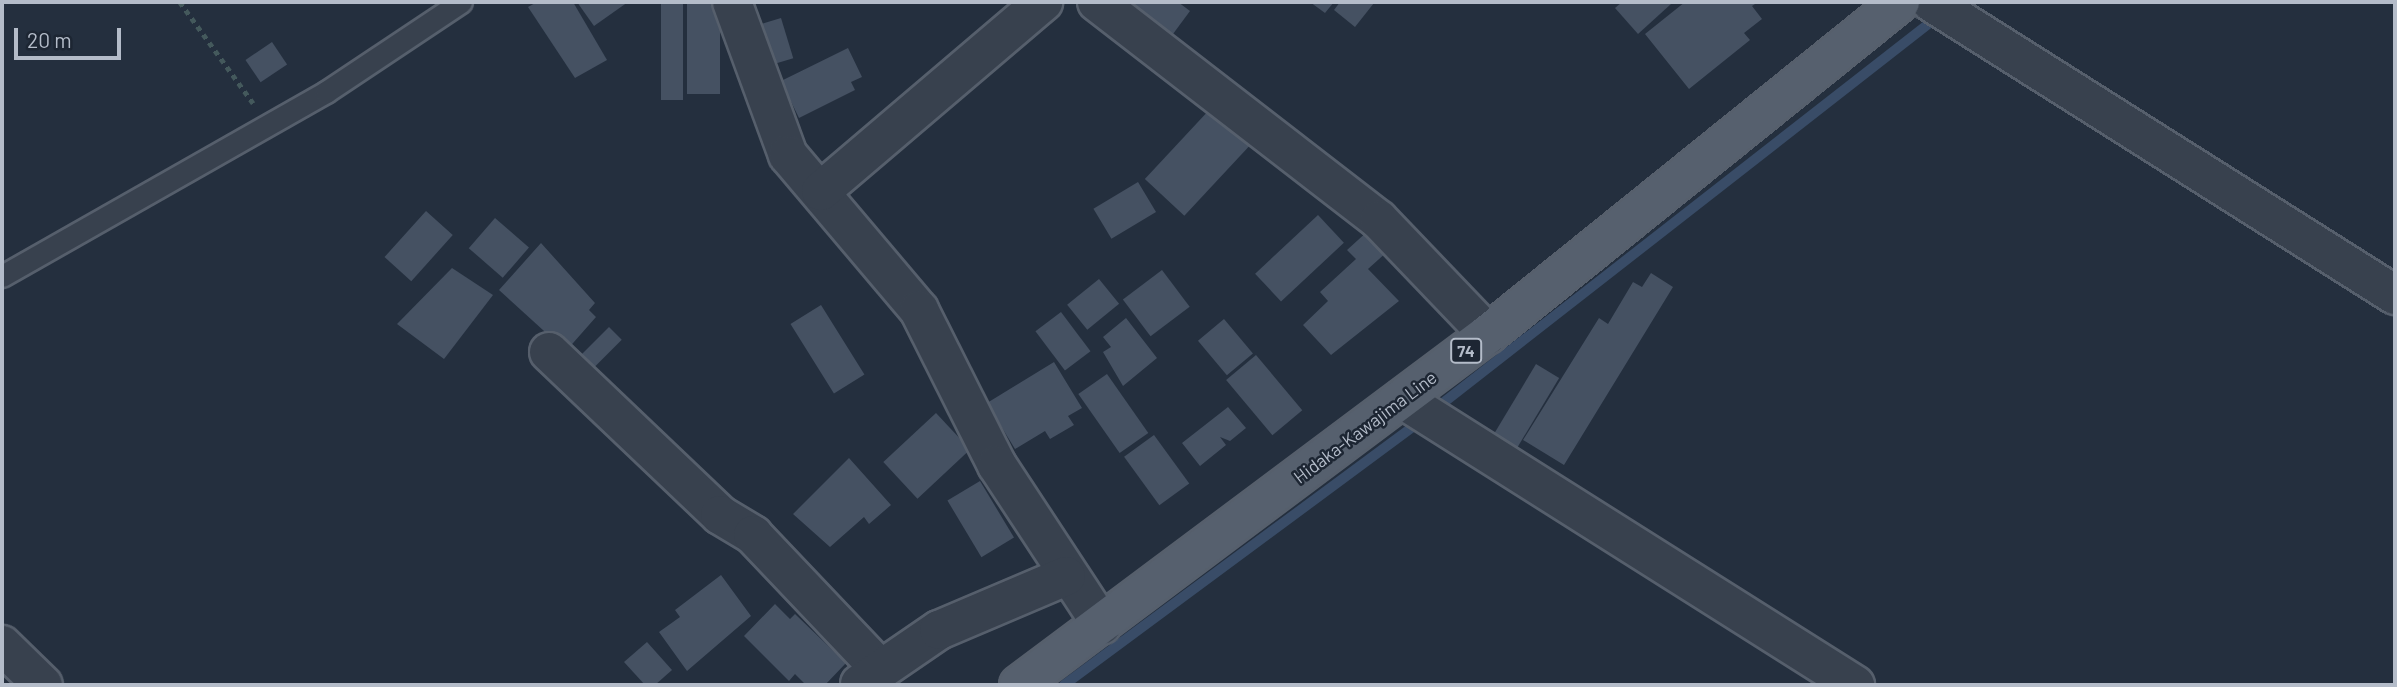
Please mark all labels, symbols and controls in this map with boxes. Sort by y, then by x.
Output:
scale bar [18,14,124,58]
text: 20 m [27,27,72,52]
road number: 74 [1448,338,1484,364]
street label: Hidaka-Kawajima Line [1289,366,1441,488]

